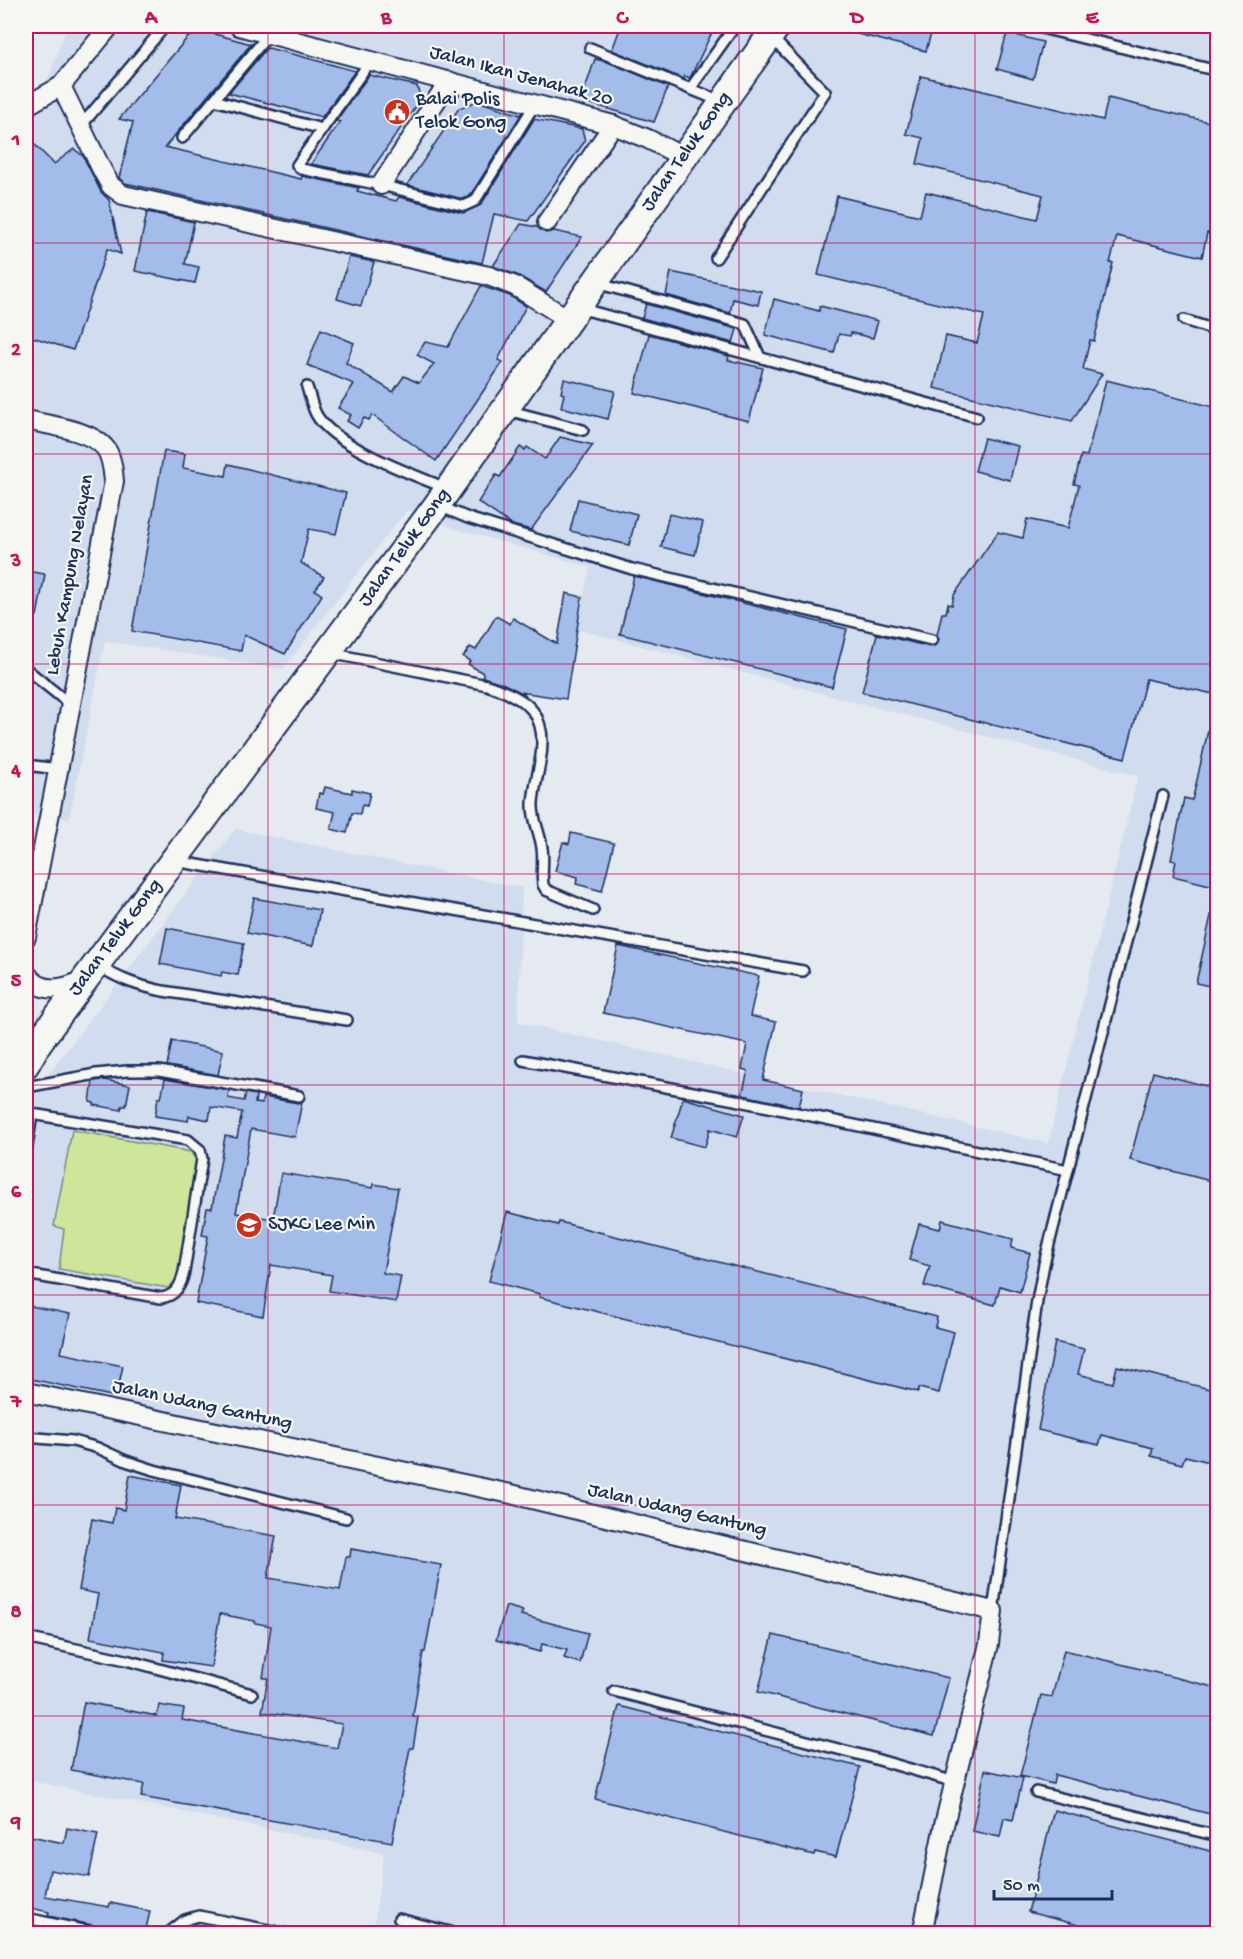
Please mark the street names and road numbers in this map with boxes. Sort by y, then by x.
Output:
street label: Jalan Ikan Jenahak 20 [427,41,615,113]
street label: Jalan Teluk Gong [637,88,737,216]
street label: Lebuh Kampung Nelayan [42,472,100,677]
street label: Jalan Teluk Gong [354,484,456,612]
street label: Jalan Teluk Gong [64,875,168,1001]
street label: Jalan Udang Gantung [110,1376,294,1436]
street label: Jalan Udang Gantung [585,1479,769,1543]

